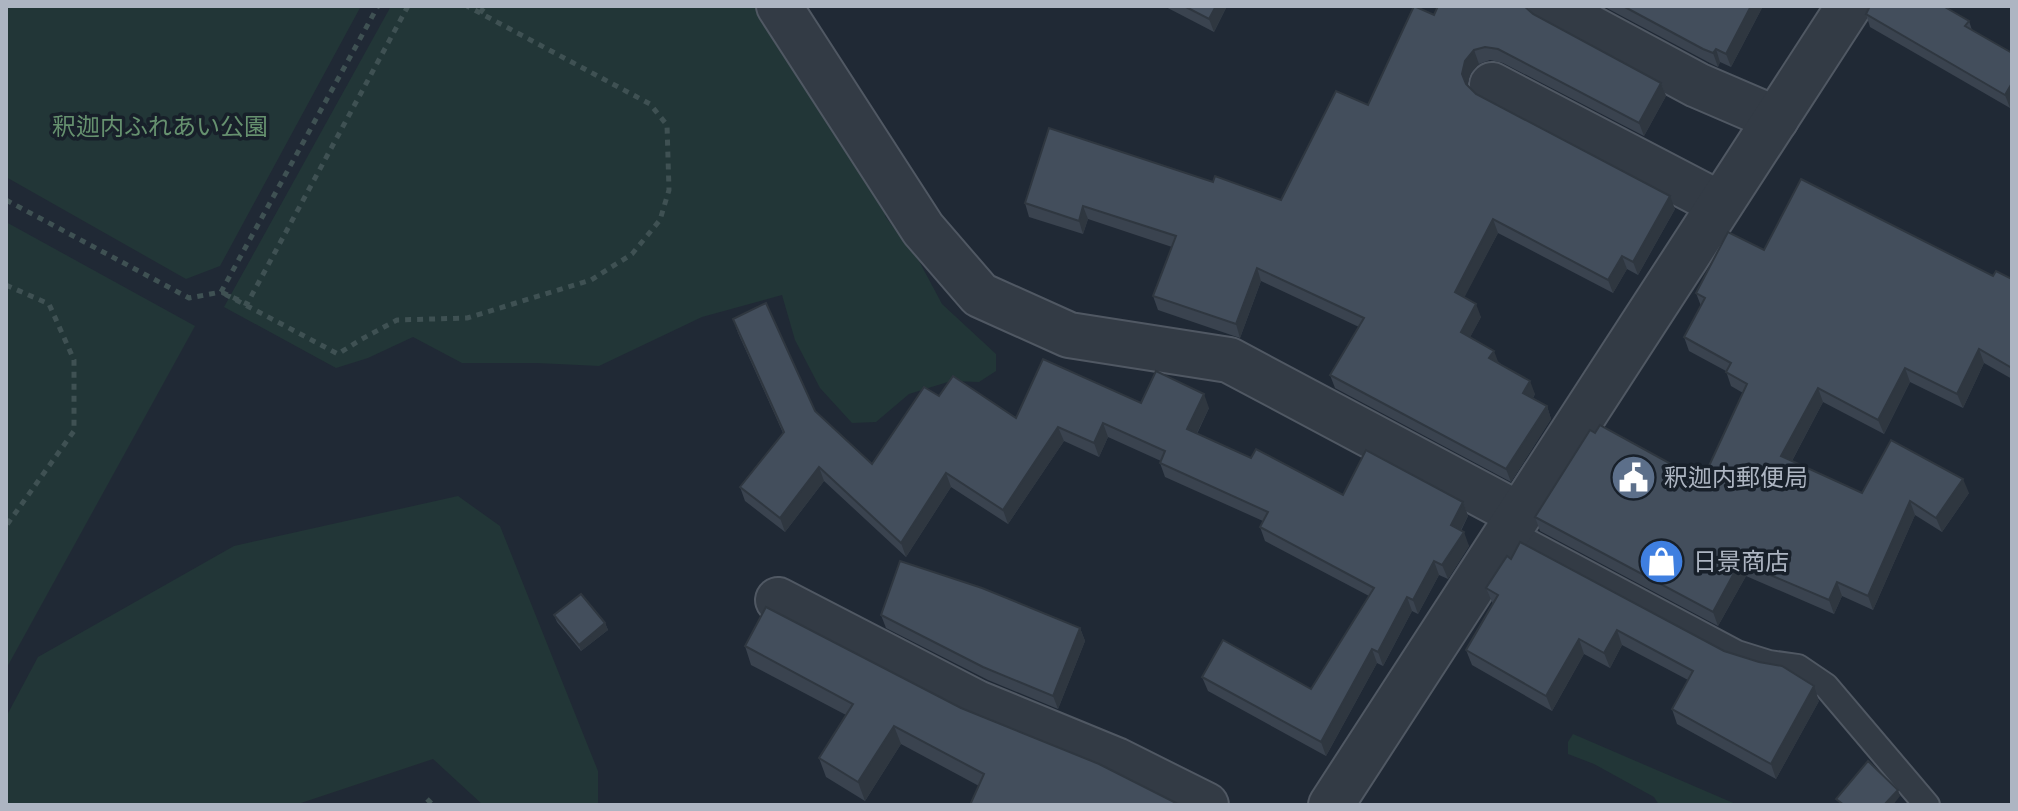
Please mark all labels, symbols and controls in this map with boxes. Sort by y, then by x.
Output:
park label: 釈迦内ふれあい公園 [52,113,268,142]
public building icon: 釈迦内郵便局 [1609,454,1657,502]
place label: 釈迦内郵便局 [1664,464,1808,493]
shop icon: 日景商店 [1638,538,1686,586]
place label: 日景商店 [1693,548,1789,577]

